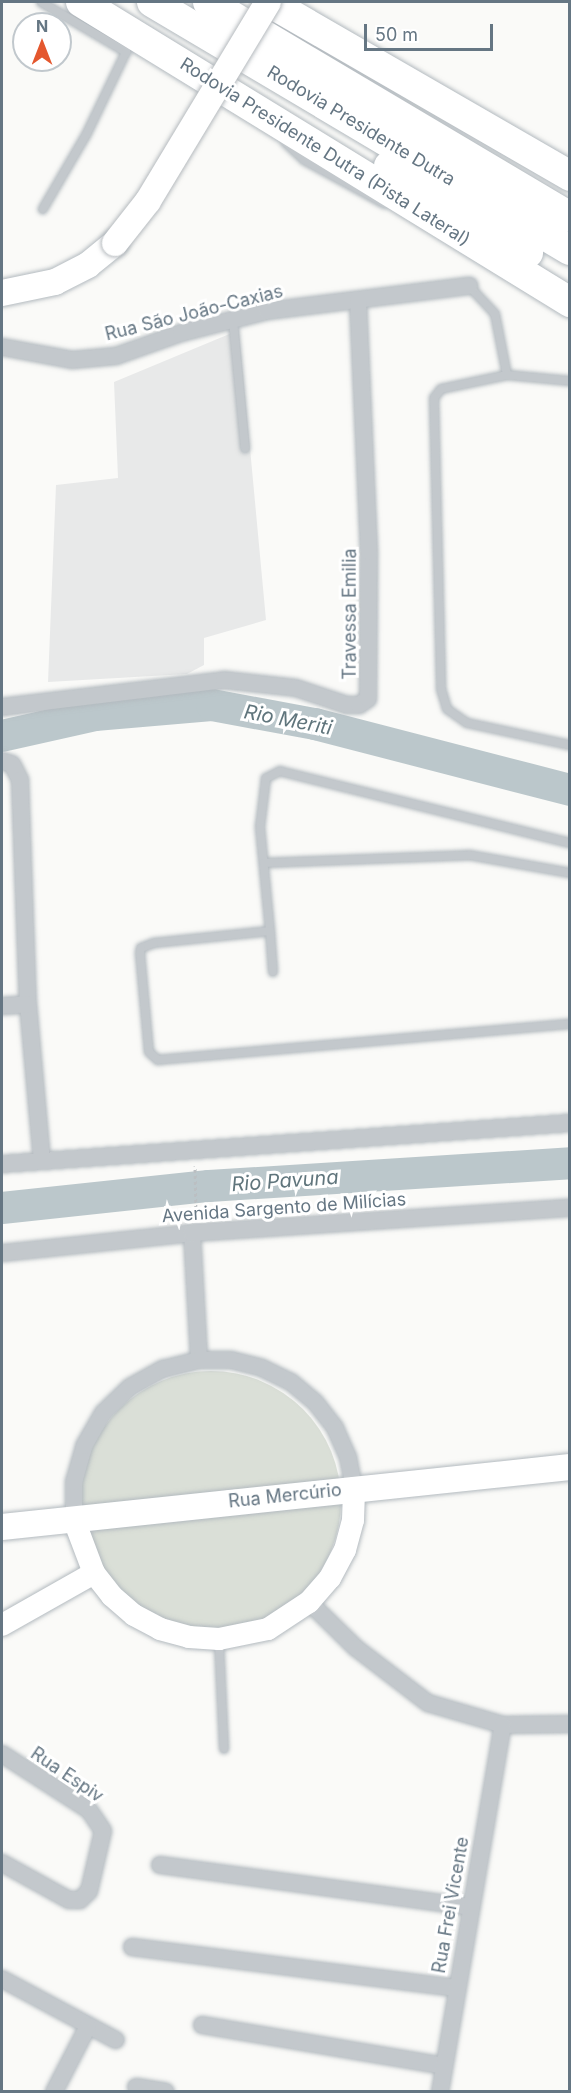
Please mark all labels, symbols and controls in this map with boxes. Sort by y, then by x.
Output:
north arrow [12,12,72,72]
scale bar [367,12,496,50]
text: N [36,16,48,36]
text: 50 m [375,24,418,45]
street label: Rodovia Presidente Dutra (Pista Lateral) [176,53,474,251]
street label: Rodovia Presidente Dutra [263,61,459,191]
street label: Rua São João-Caxias [103,280,285,346]
street label: Travessa Emilia [339,548,361,680]
water label: Rio Meriti [242,700,334,740]
water label: Rio Pavuna [231,1165,339,1197]
street label: Avenida Sargento de Milícias [161,1189,407,1227]
street label: Rua Mercúrio [227,1479,343,1513]
street label: Rua Espiv [26,1743,108,1807]
street label: Rua Frei Vicente [428,1835,474,1975]

